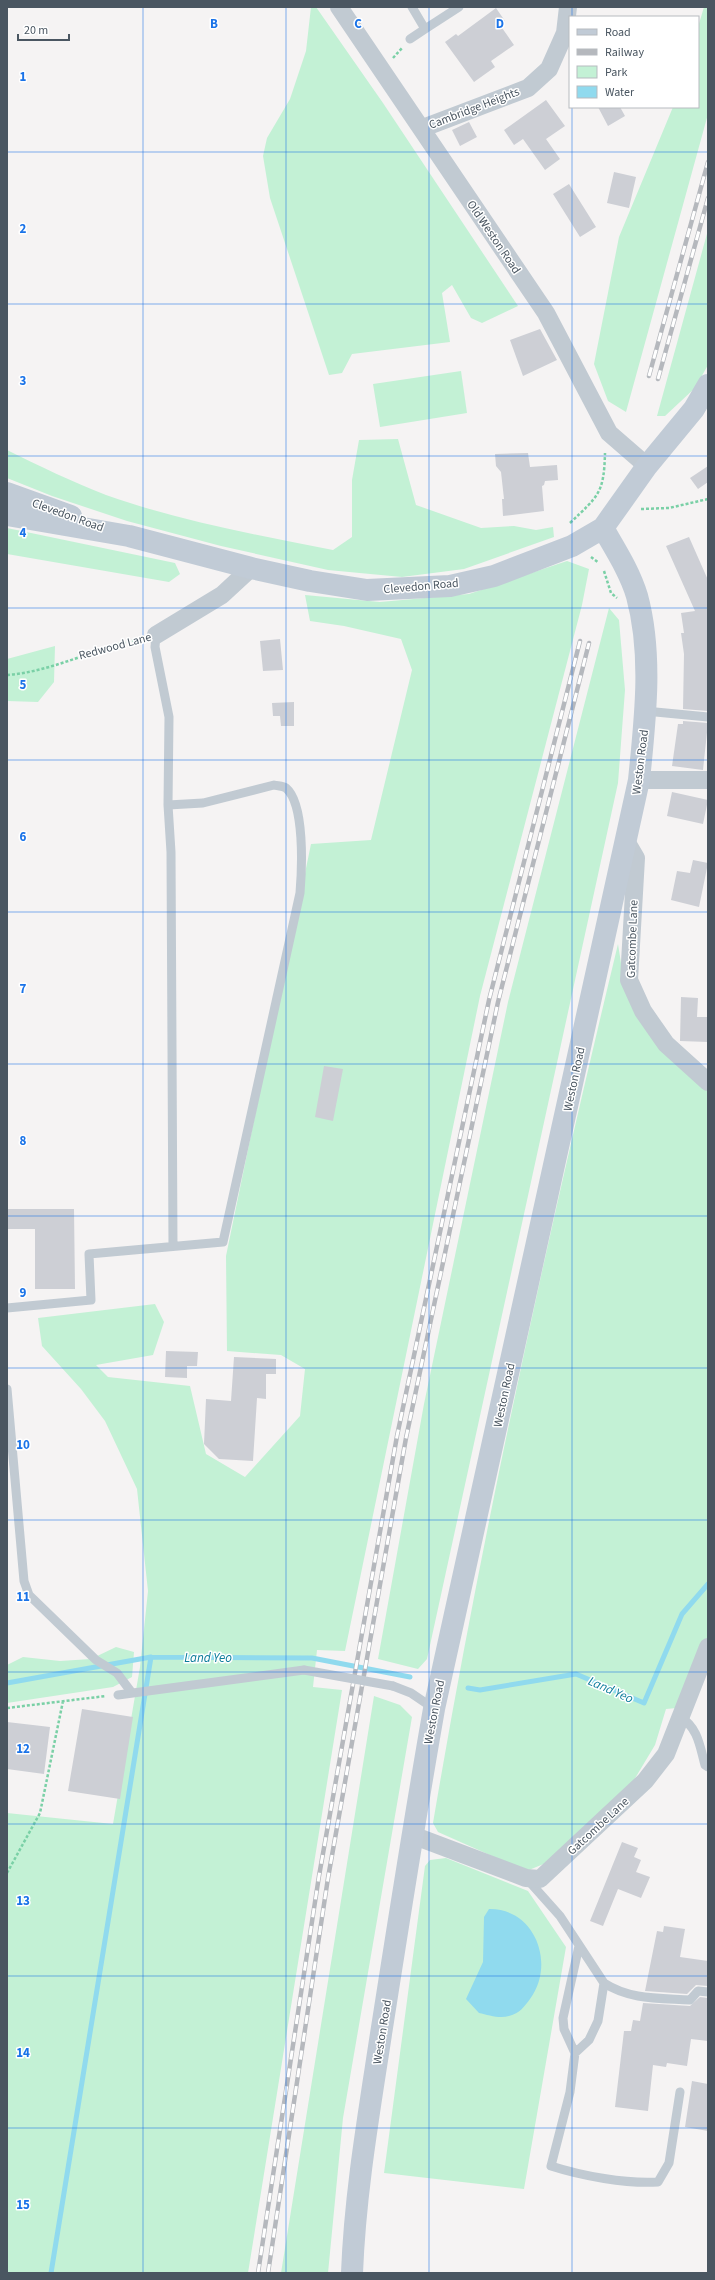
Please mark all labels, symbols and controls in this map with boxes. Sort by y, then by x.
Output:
text: B [210,15,218,33]
text: C [354,15,362,33]
text: D [496,15,504,33]
scale bar [18,16,69,42]
legend [569,16,699,108]
text: 20 m [24,22,48,39]
text: Road [605,24,631,41]
text: Railway [605,44,644,61]
text: Park [605,64,627,81]
text: 1 [20,68,27,86]
street label: Cambridge Heights [426,83,522,134]
text: Water [605,84,635,101]
street label: Old Weston Road [463,197,525,277]
text: 2 [20,220,27,238]
text: 3 [20,372,27,390]
street label: Clevedon Road [30,495,106,536]
text: 4 [20,524,27,542]
street label: Clevedon Road [383,575,459,598]
street label: Redwood Lane [77,629,153,664]
text: 5 [20,676,27,694]
street label: Weston Road [628,729,653,796]
text: 6 [20,828,27,846]
street label: Gatcombe Lane [623,900,642,978]
text: 7 [20,980,27,998]
street label: Weston Road [559,1045,590,1113]
text: 8 [20,1132,27,1150]
text: 9 [20,1284,27,1302]
street label: Weston Road [489,1361,520,1429]
text: 10 [16,1436,30,1454]
text: 11 [16,1588,30,1606]
water label: Land Yeo [184,1649,232,1667]
water label: Land Yeo [585,1672,636,1708]
street label: Weston Road [420,1678,449,1746]
text: 12 [16,1740,30,1758]
street label: Gatcombe Lane [564,1793,633,1859]
text: 13 [16,1892,30,1910]
street label: Weston Road [369,1999,396,2066]
text: 14 [16,2044,30,2062]
text: 15 [16,2196,30,2214]

